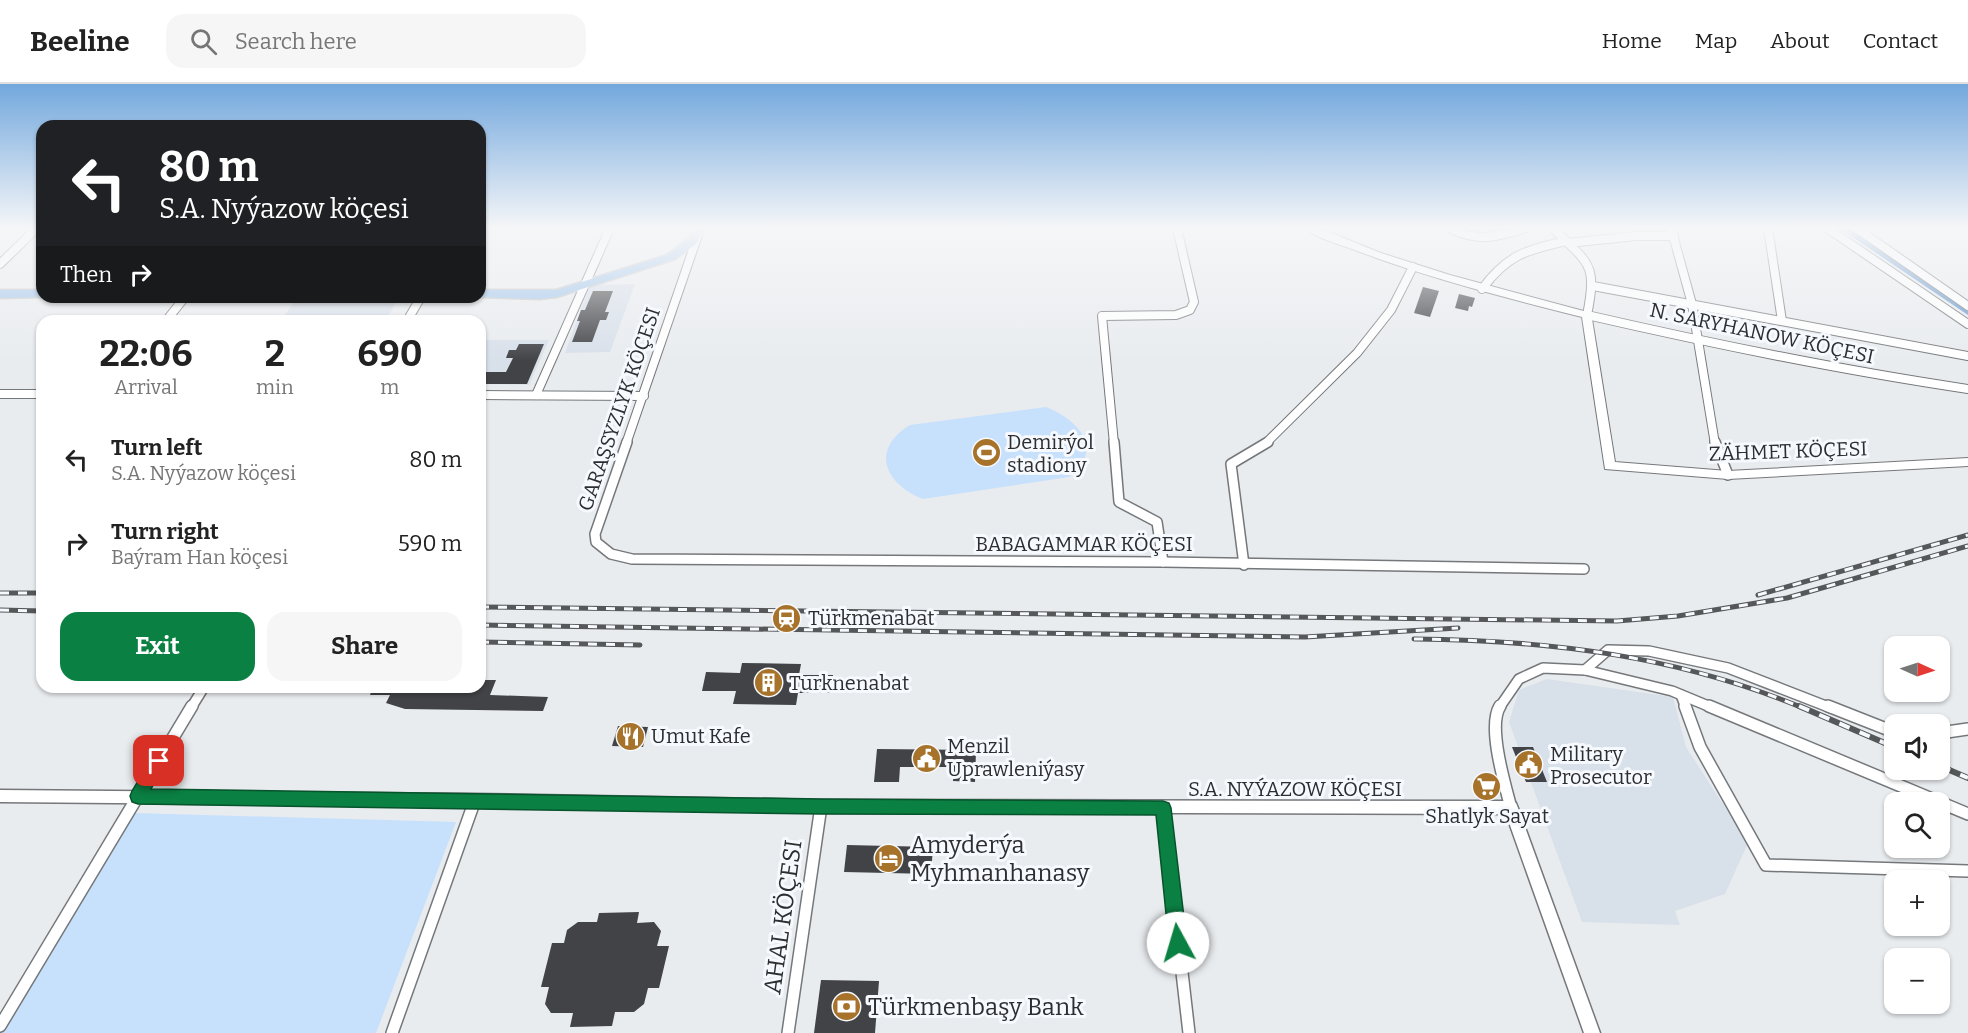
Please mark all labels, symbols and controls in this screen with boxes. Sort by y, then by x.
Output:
search box [166,14,586,68]
text: Beeline [30,25,130,58]
icon: search [187,25,220,58]
text: Search here [235,28,357,55]
text: Home [1602,28,1662,54]
text: Map [1695,28,1737,54]
text: About [1770,28,1830,54]
text: Contact [1863,28,1938,54]
text: 80 m [159,142,259,192]
icon: left [60,144,138,222]
text: S.A. Nyýazow köçesi [159,193,409,225]
icon: right [124,258,157,291]
text: Then [60,261,112,288]
street label: N. SARYHANOW KÖÇESI [1648,298,1876,368]
street label: GARAŞSYZLYK KÖÇESI [573,304,665,514]
text: 22:06 [99,332,193,376]
text: 2 [265,332,285,376]
text: 690 [357,332,423,376]
text: Arrival [114,375,178,399]
text: min [256,375,294,399]
text: m [380,375,399,399]
place label: Demirýol stadiony [1007,430,1094,477]
text: Turn left [111,434,203,461]
street label: ZÄHMET KÖÇESI [1708,436,1868,466]
sports icon: Demirýol stadiony [970,437,1002,469]
icon: left [60,443,93,476]
text: 80 m [409,446,462,473]
text: S.A. Nyýazow köçesi [111,461,296,485]
text: Turn right [111,518,219,545]
icon: right [60,527,93,560]
text: 590 m [398,530,462,557]
street label: BABAGAMMAR KÖÇESI [975,532,1193,556]
text: Baýram Han köçesi [111,545,288,569]
station icon: Türkmenabat [771,602,803,634]
place label: Türkmenabat [808,606,935,630]
button: Exit [60,612,255,681]
button: Share [267,612,462,681]
north arrow [1884,636,1950,702]
map controls [1884,636,1950,1014]
building icon: Turknenabat [752,667,784,699]
place label: Turknenabat [789,671,909,695]
button: sound [1884,714,1950,780]
restaurant icon: Umut Kafe [614,720,646,752]
place label: Umut Kafe [651,724,751,748]
place label: Menzil Uprawleniýasy [947,734,1085,781]
pin [133,735,184,786]
public building icon: Menzil Uprawleniýasy [910,742,942,774]
place label: Military Prosecutor [1550,742,1652,789]
icon: arrive [142,744,175,777]
public building icon: Military Prosecutor [1513,749,1545,781]
supermarket icon: Shatlyk Sayat [1471,770,1503,802]
street label: S.A. NYÝAZOW KÖÇESI [1188,777,1402,801]
button: search [1884,792,1950,858]
place label: Shatlyk Sayat [1425,804,1549,828]
place label: Amyderýa Myhmanhanasy [910,831,1090,887]
street label: AHAL KÖÇESI [758,838,808,996]
hotel icon: Amyderýa Myhmanhanasy [873,843,905,875]
button: + [1884,870,1950,936]
position arrow [1146,911,1210,975]
button: − [1884,948,1950,1014]
bank icon: Türkmenbaşy Bank [831,991,863,1023]
place label: Türkmenbaşy Bank [868,993,1084,1021]

